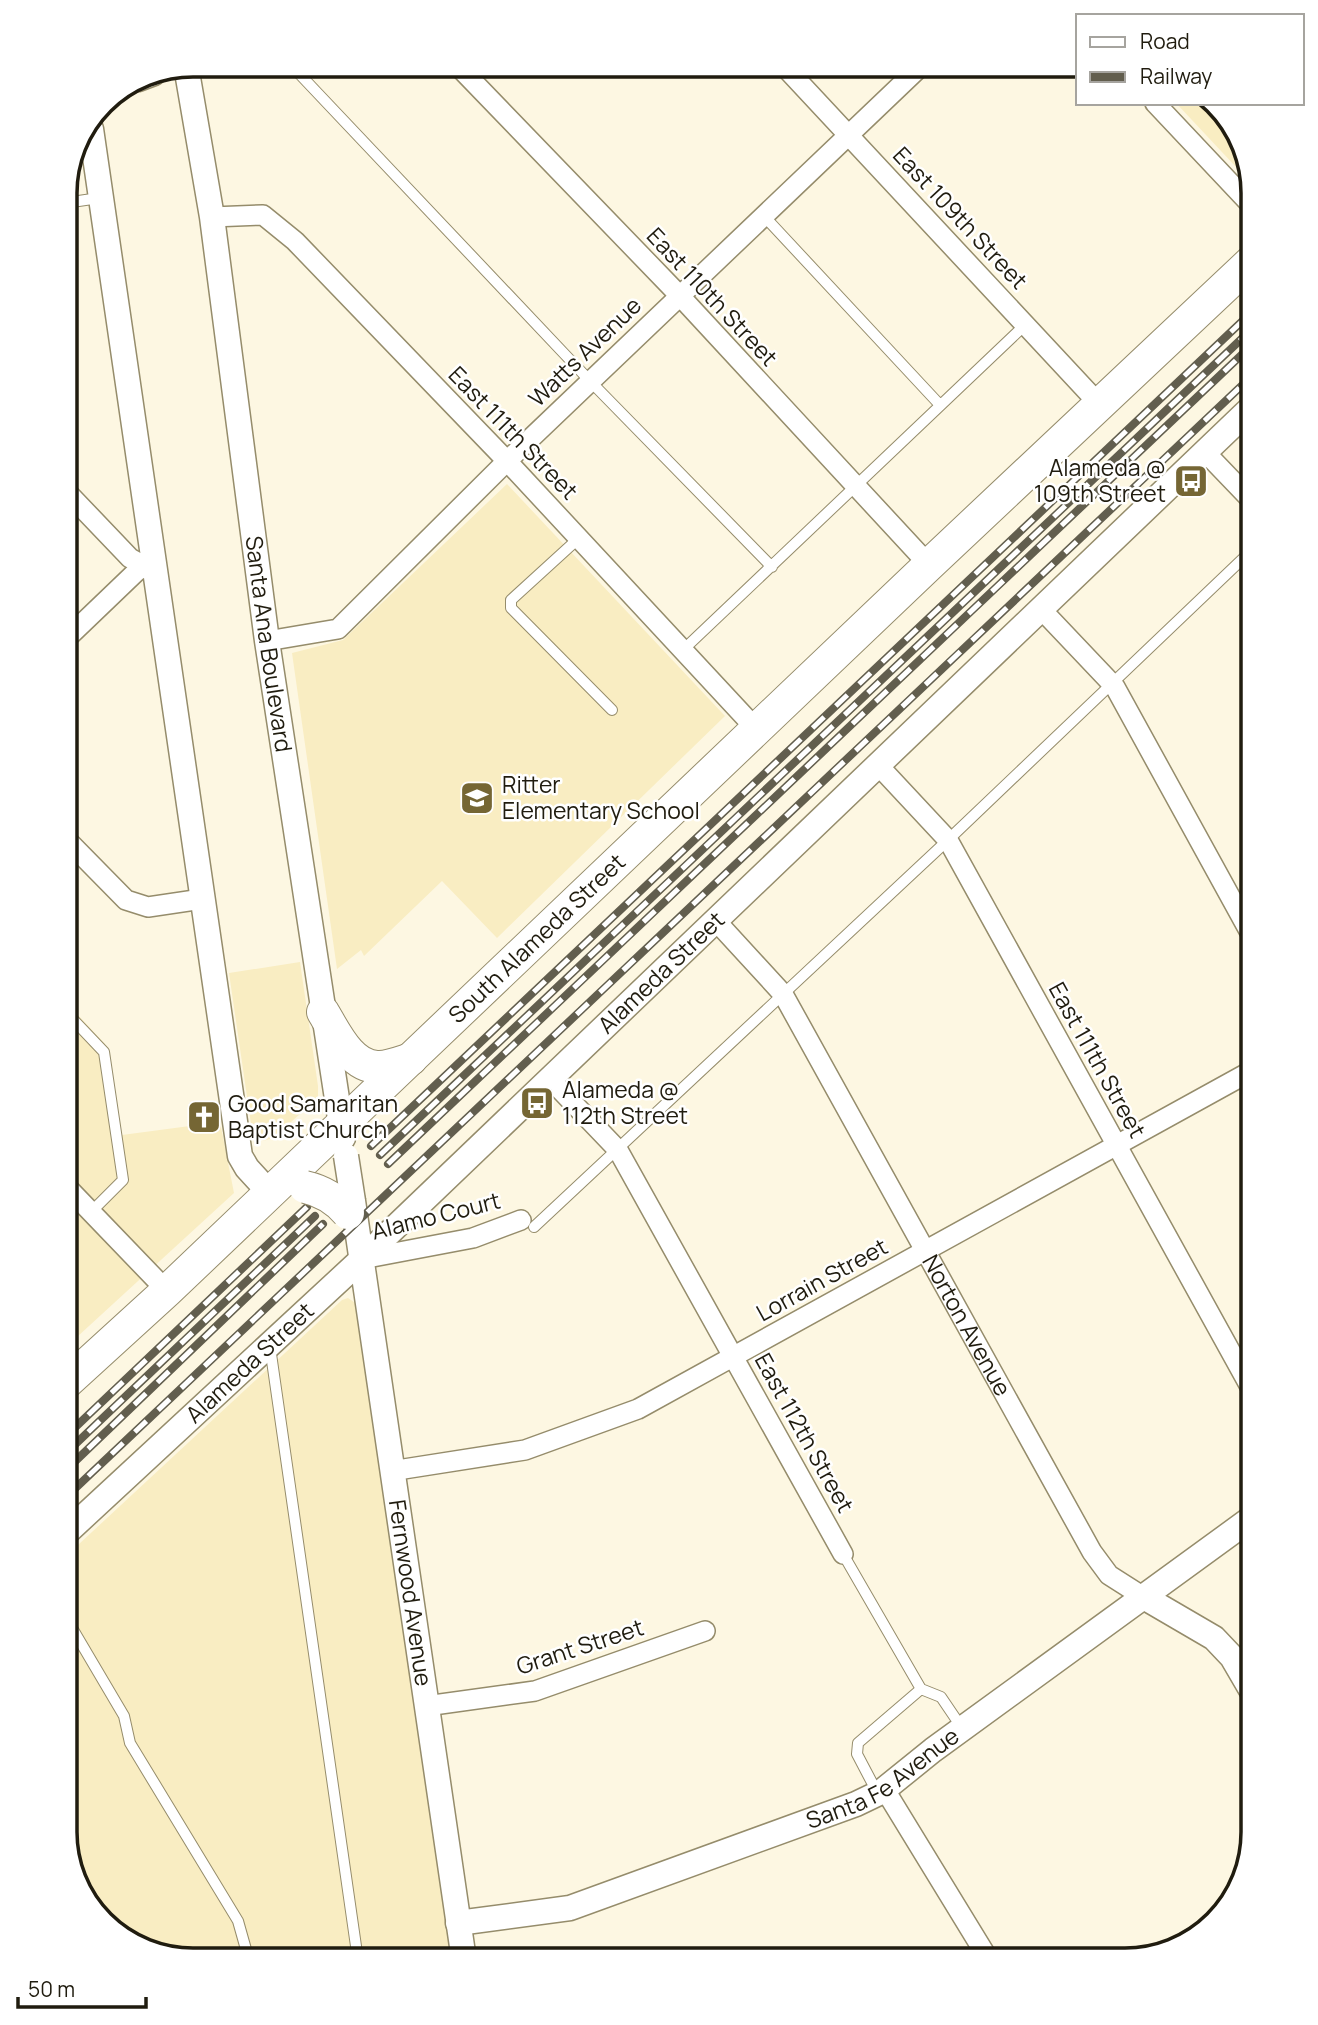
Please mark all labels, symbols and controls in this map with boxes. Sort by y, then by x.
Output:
legend [1076,14,1304,105]
text: Road [1140,27,1190,55]
text: Railway [1140,62,1212,90]
street label: East 109th Street [886,139,1035,296]
street label: East 110th Street [640,220,785,373]
street label: Watts Avenue [521,289,648,413]
street label: East 111th Street [442,359,586,506]
place label: Alameda @ 109th Street [1034,451,1166,509]
bus stop icon: Alameda @ 109th Street [1172,462,1210,500]
street label: Santa Ana Boulevard [239,534,301,754]
place label: Ritter Elementary School [502,768,700,826]
school or university icon: Ritter Elementary School [458,779,496,817]
street label: South Alameda Street [441,846,632,1030]
street label: Alameda Street [590,903,731,1040]
street label: East 111th Street [1042,976,1154,1143]
place label: Alameda @ 112th Street [562,1073,688,1131]
bus stop icon: Alameda @ 112th Street [518,1084,556,1122]
place label: Good Samaritan Baptist Church [228,1087,398,1145]
church icon: Good Samaritan Baptist Church [185,1098,223,1136]
street label: Alamo Court [368,1184,503,1246]
street label: Lorrain Street [750,1230,893,1328]
street label: Norton Avenue [915,1249,1019,1401]
street label: Alameda Street [178,1295,320,1430]
street label: East 112th Street [748,1347,862,1518]
street label: Fernwood Avenue [382,1497,441,1688]
street label: Grant Street [512,1610,647,1682]
street label: Santa Fe Avenue [801,1719,965,1836]
scale bar [18,1966,145,2010]
text: 50 m [28,1975,75,2003]

